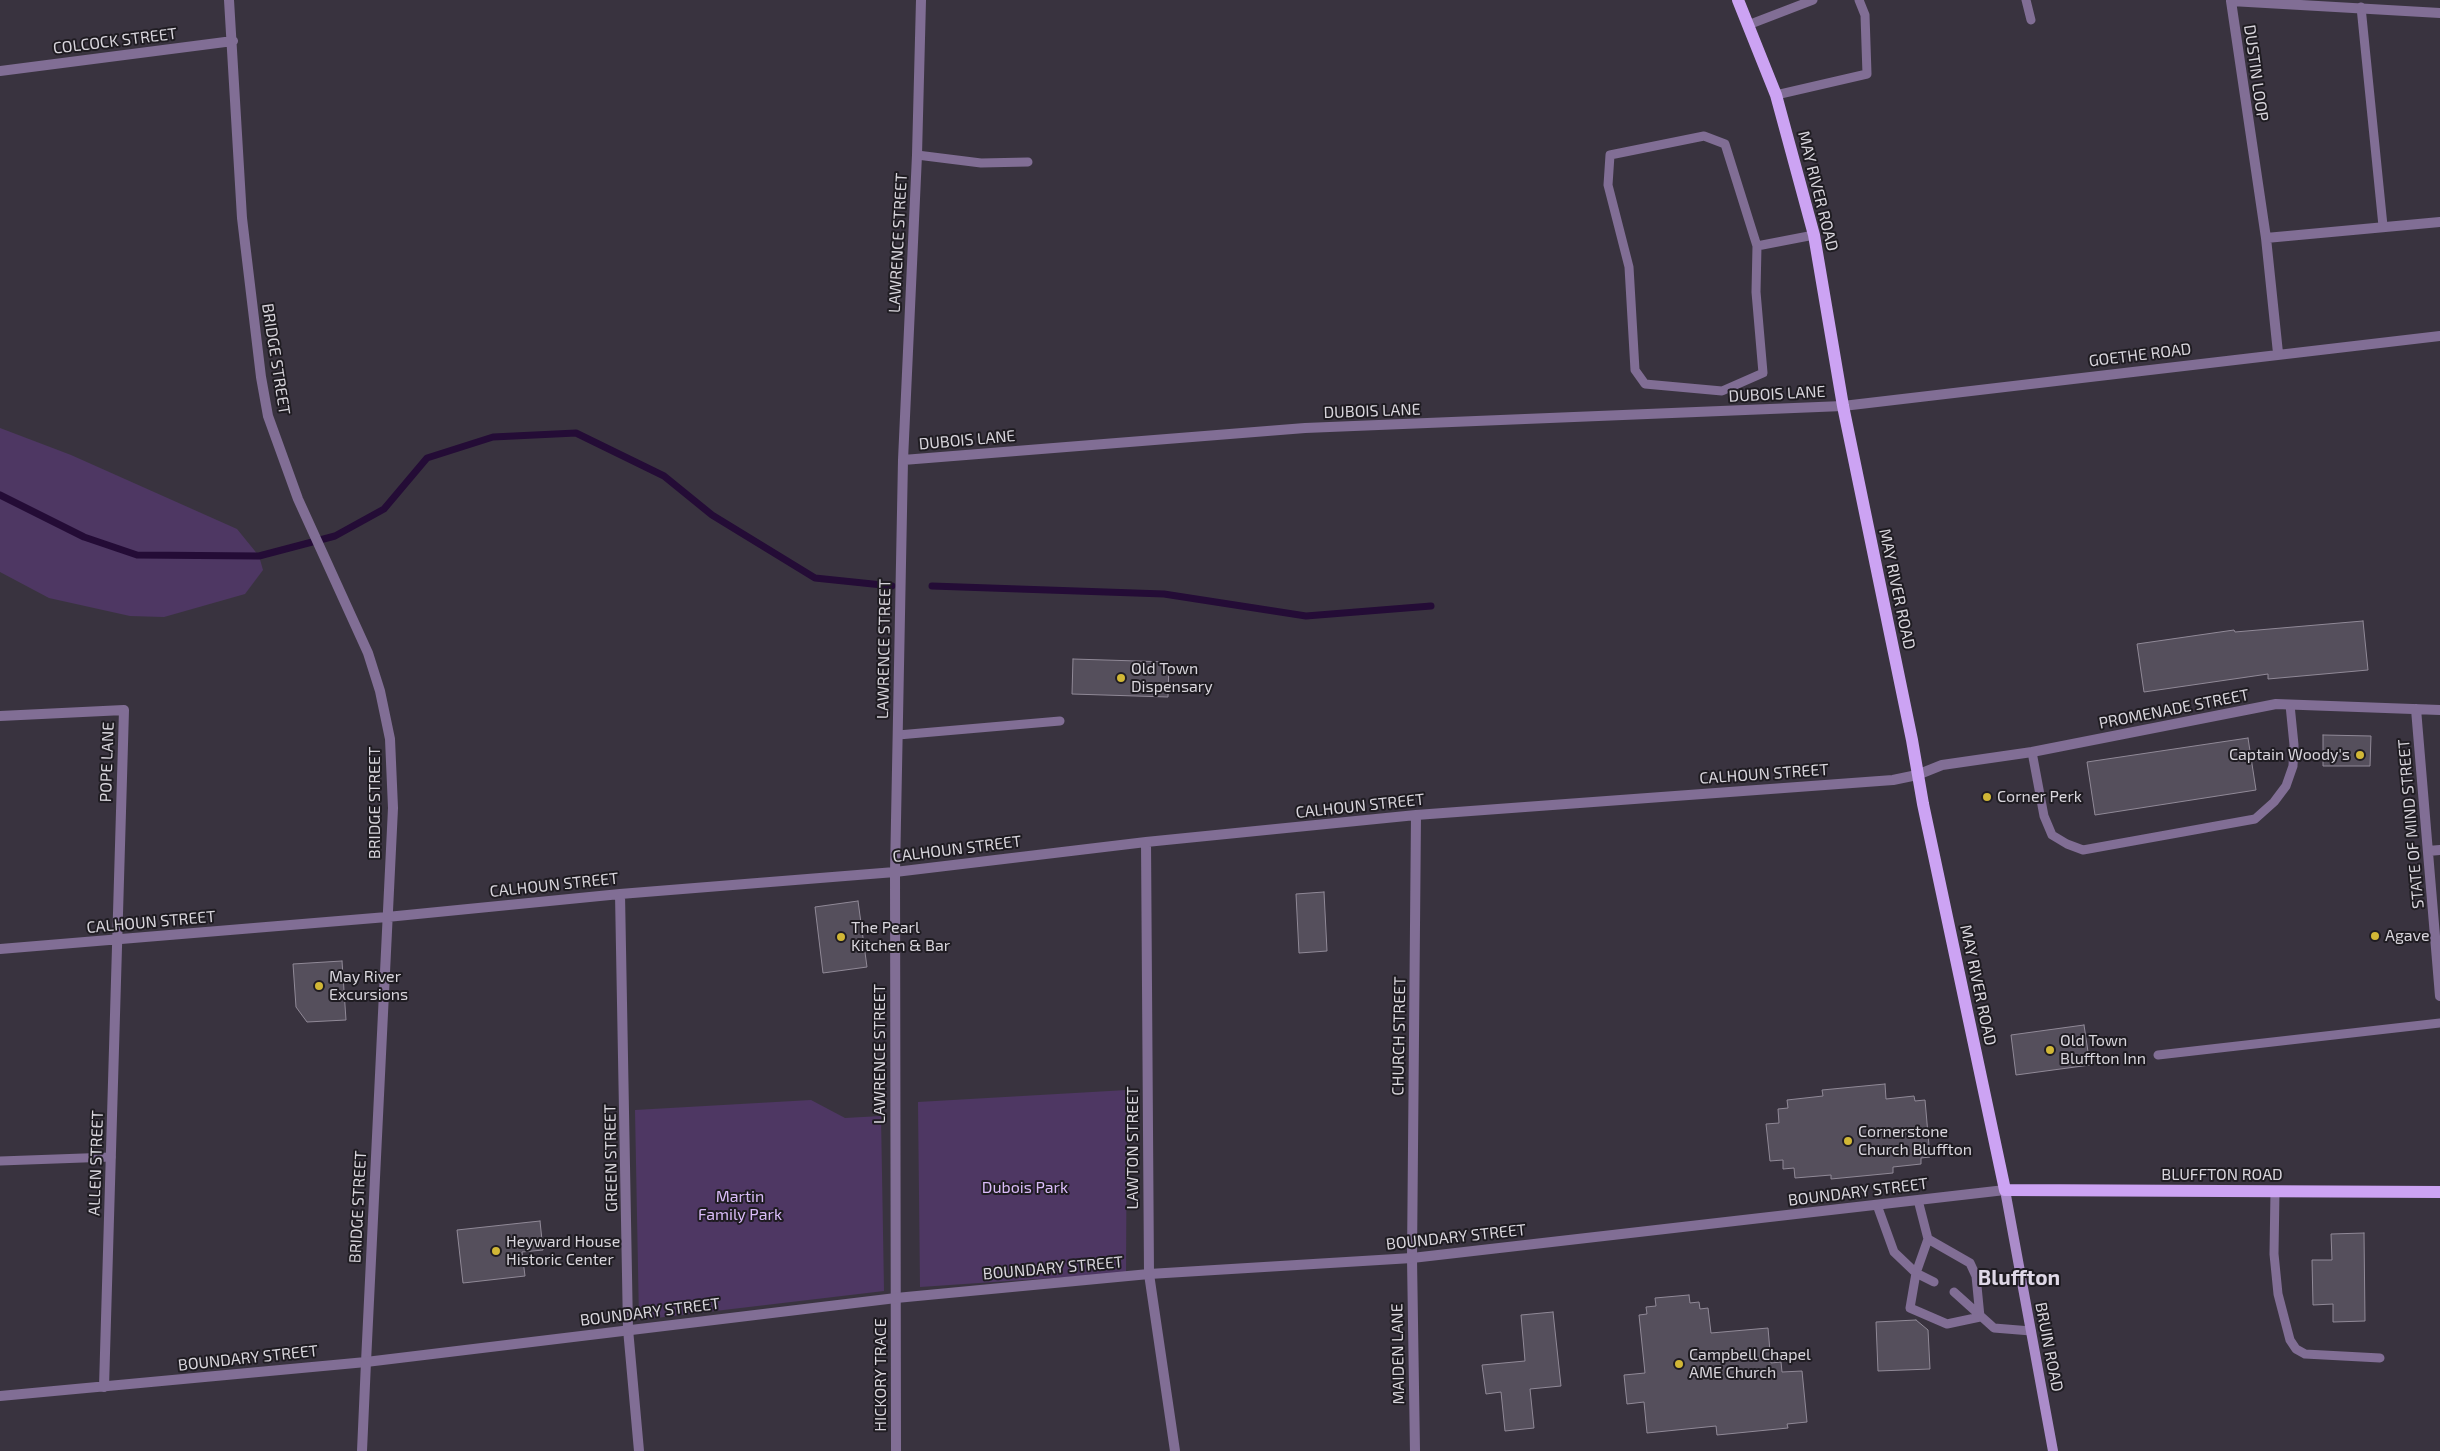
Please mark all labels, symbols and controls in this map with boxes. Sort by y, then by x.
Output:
street label: DUSTIN LOOP [2240,23,2272,123]
street label: COLCOCK STREET [52,24,178,58]
street label: MAY RIVER ROAD [1794,129,1842,253]
street label: LAWRENCE STREET [885,173,911,313]
street label: BRIDGE STREET [258,302,294,416]
street label: GOETHE ROAD [2088,339,2192,371]
street label: DUBOIS LANE [1728,382,1826,406]
street label: DUBOIS LANE [1323,400,1421,422]
street label: DUBOIS LANE [918,426,1016,454]
street label: MAY RIVER ROAD [1875,527,1919,651]
street label: LAWRENCE STREET [873,579,895,719]
place label: Old Town Dispensary [1131,659,1213,697]
marker: Old Town Dispensary [1115,672,1127,684]
street label: PROMENADE STREET [2097,685,2251,733]
street label: POPE LANE [96,721,118,803]
street label: STATE OF MIND STREET [2394,738,2428,910]
place label: Captain Woody's [2229,745,2350,765]
street label: BRIDGE STREET [365,747,385,859]
marker: Captain Woody's [2354,749,2366,761]
street label: CALHOUN STREET [1699,760,1829,788]
place label: Corner Perk [1997,787,2082,807]
street label: CALHOUN STREET [1295,790,1425,822]
marker: Corner Perk [1981,791,1993,803]
street label: CALHOUN STREET [892,832,1022,866]
street label: CALHOUN STREET [489,869,619,901]
street label: CALHOUN STREET [86,907,216,937]
place label: The Pearl Kitchen & Bar [851,918,950,956]
street label: MAY RIVER ROAD [1956,923,2000,1047]
place label: Agave [2385,926,2430,946]
marker: Agave [2369,930,2381,942]
marker: The Pearl Kitchen & Bar [835,931,847,943]
place label: May River Excursions [329,967,408,1005]
street label: CHURCH STREET [1388,976,1410,1096]
marker: May River Excursions [313,980,325,992]
street label: LAWRENCE STREET [870,984,890,1124]
place label: Old Town Bluffton Inn [2060,1031,2146,1069]
marker: Old Town Bluffton Inn [2044,1044,2056,1056]
street label: LAWTON STREET [1123,1087,1143,1209]
street label: GREEN STREET [600,1104,622,1212]
street label: ALLEN STREET [85,1110,107,1216]
place label: Cornerstone Church Bluffton [1858,1122,1972,1160]
marker: Cornerstone Church Bluffton [1842,1135,1854,1147]
street label: BRIDGE STREET [345,1150,371,1264]
street label: BLUFFTON ROAD [2161,1165,2283,1185]
street label: BOUNDARY STREET [1787,1174,1929,1210]
park label: Dubois Park [982,1178,1068,1198]
park label: Martin Family Park [698,1187,782,1225]
street label: BOUNDARY STREET [1385,1220,1527,1254]
place label: Heyward House Historic Center [506,1232,620,1270]
marker: Heyward House Historic Center [490,1245,502,1257]
street label: BOUNDARY STREET [982,1252,1124,1284]
district label: Bluffton [1978,1265,2060,1291]
street label: BOUNDARY STREET [579,1294,721,1330]
street label: BRUIN ROAD [2031,1301,2067,1393]
street label: MAIDEN LANE [1388,1303,1408,1405]
street label: HICKORY TRACE [871,1318,891,1432]
street label: BOUNDARY STREET [177,1341,319,1375]
place label: Campbell Chapel AME Church [1689,1345,1811,1383]
marker: Campbell Chapel AME Church [1673,1358,1685,1370]

